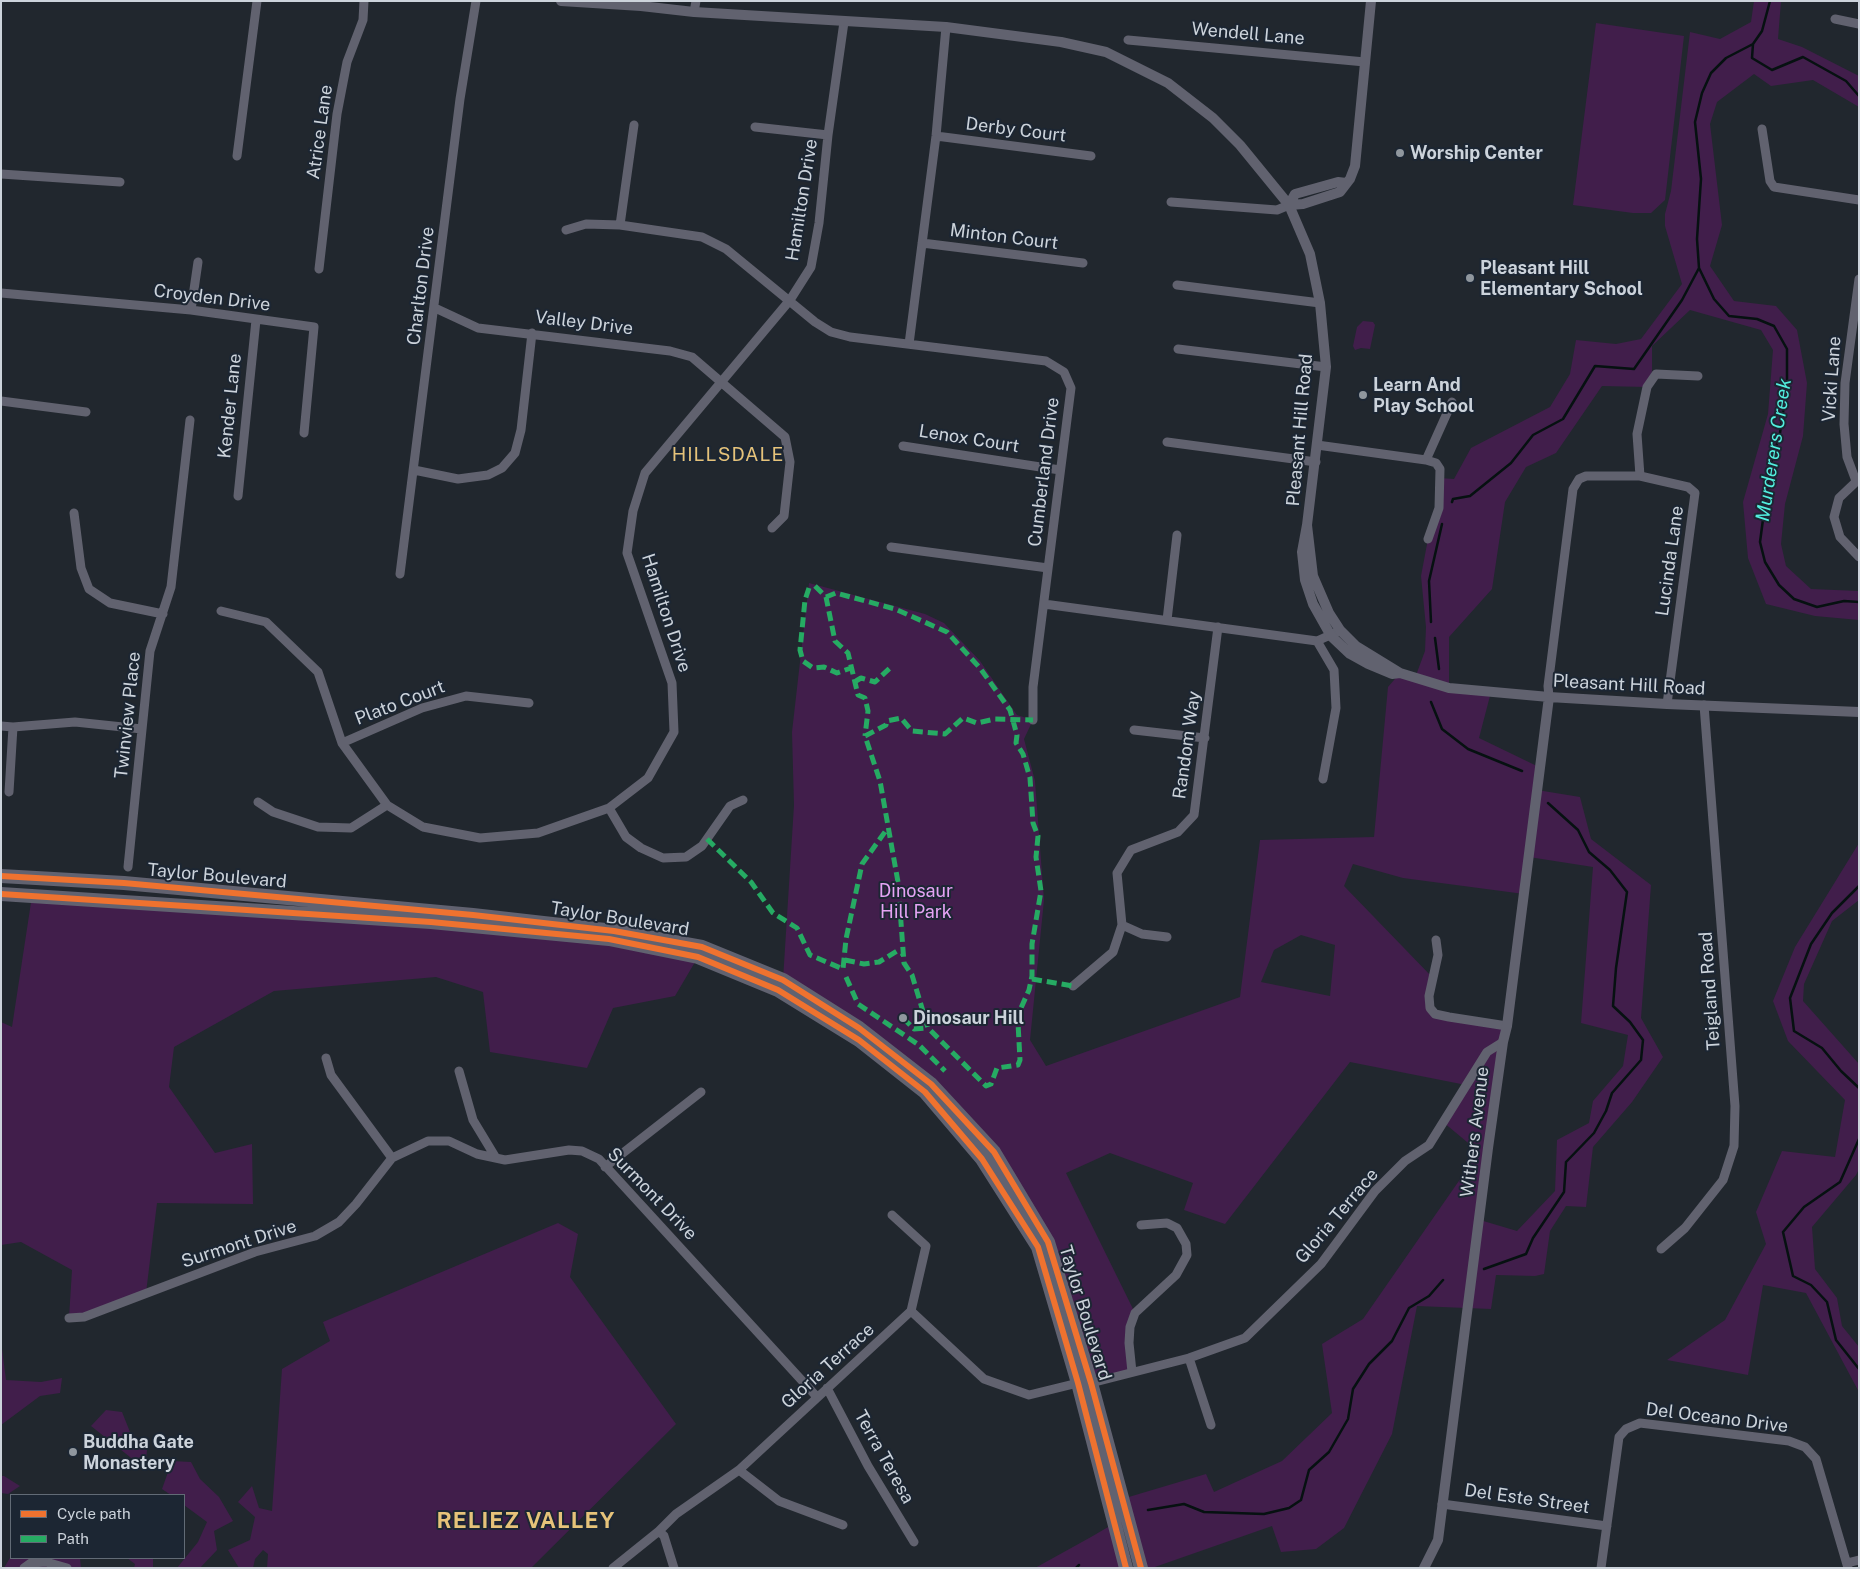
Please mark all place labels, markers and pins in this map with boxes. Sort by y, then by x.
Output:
place label: Worship Center [1410,142,1543,164]
marker: Worship Center [1394,147,1406,159]
place label: Pleasant Hill Elementary School [1480,257,1643,300]
marker: Pleasant Hill Elementary School [1464,272,1476,284]
place label: Learn And Play School [1373,374,1474,416]
marker: Learn And Play School [1357,389,1369,401]
place label: Dinosaur Hill [913,1007,1024,1029]
marker: Dinosaur Hill [897,1012,909,1024]
place label: Buddha Gate Monastery [83,1431,194,1474]
marker: Buddha Gate Monastery [67,1446,79,1458]

